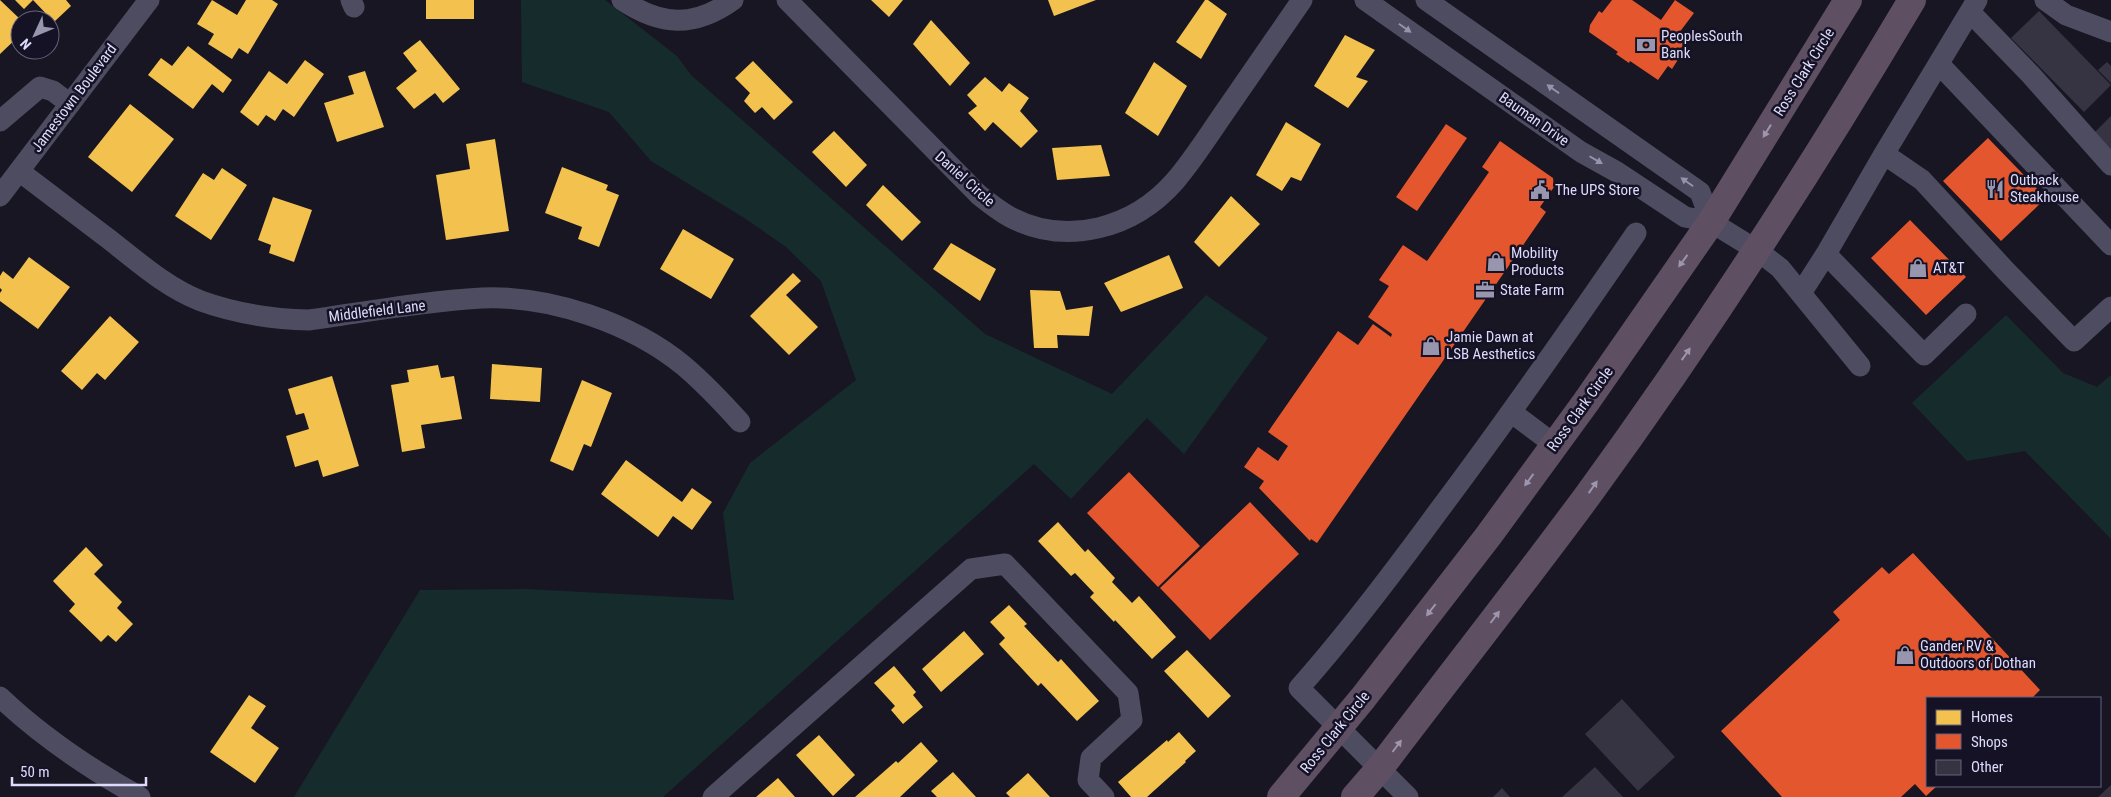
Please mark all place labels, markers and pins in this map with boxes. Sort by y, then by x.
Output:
place label: PeoplesSouth Bank [1661,27,1743,62]
bank icon: PeoplesSouth Bank [1635,34,1657,56]
place label: Outback Steakhouse [2010,171,2079,206]
restaurant icon: Outback Steakhouse [1984,178,2006,200]
public building icon: The UPS Store [1529,179,1551,201]
place label: The UPS Store [1555,181,1640,199]
place label: Mobility Products [1511,244,1564,279]
shop icon: Mobility Products [1485,251,1507,273]
shop icon: AT&T [1907,257,1929,279]
place label: AT&T [1933,259,1965,277]
office icon: State Farm [1474,279,1496,301]
place label: State Farm [1500,281,1564,299]
place label: Jamie Dawn at LSB Aesthetics [1446,328,1536,363]
shop icon: Jamie Dawn at LSB Aesthetics [1420,335,1442,357]
place label: Gander RV & Outdoors of Dothan [1920,637,2036,672]
shop icon: Gander RV & Outdoors of Dothan [1894,644,1916,666]

